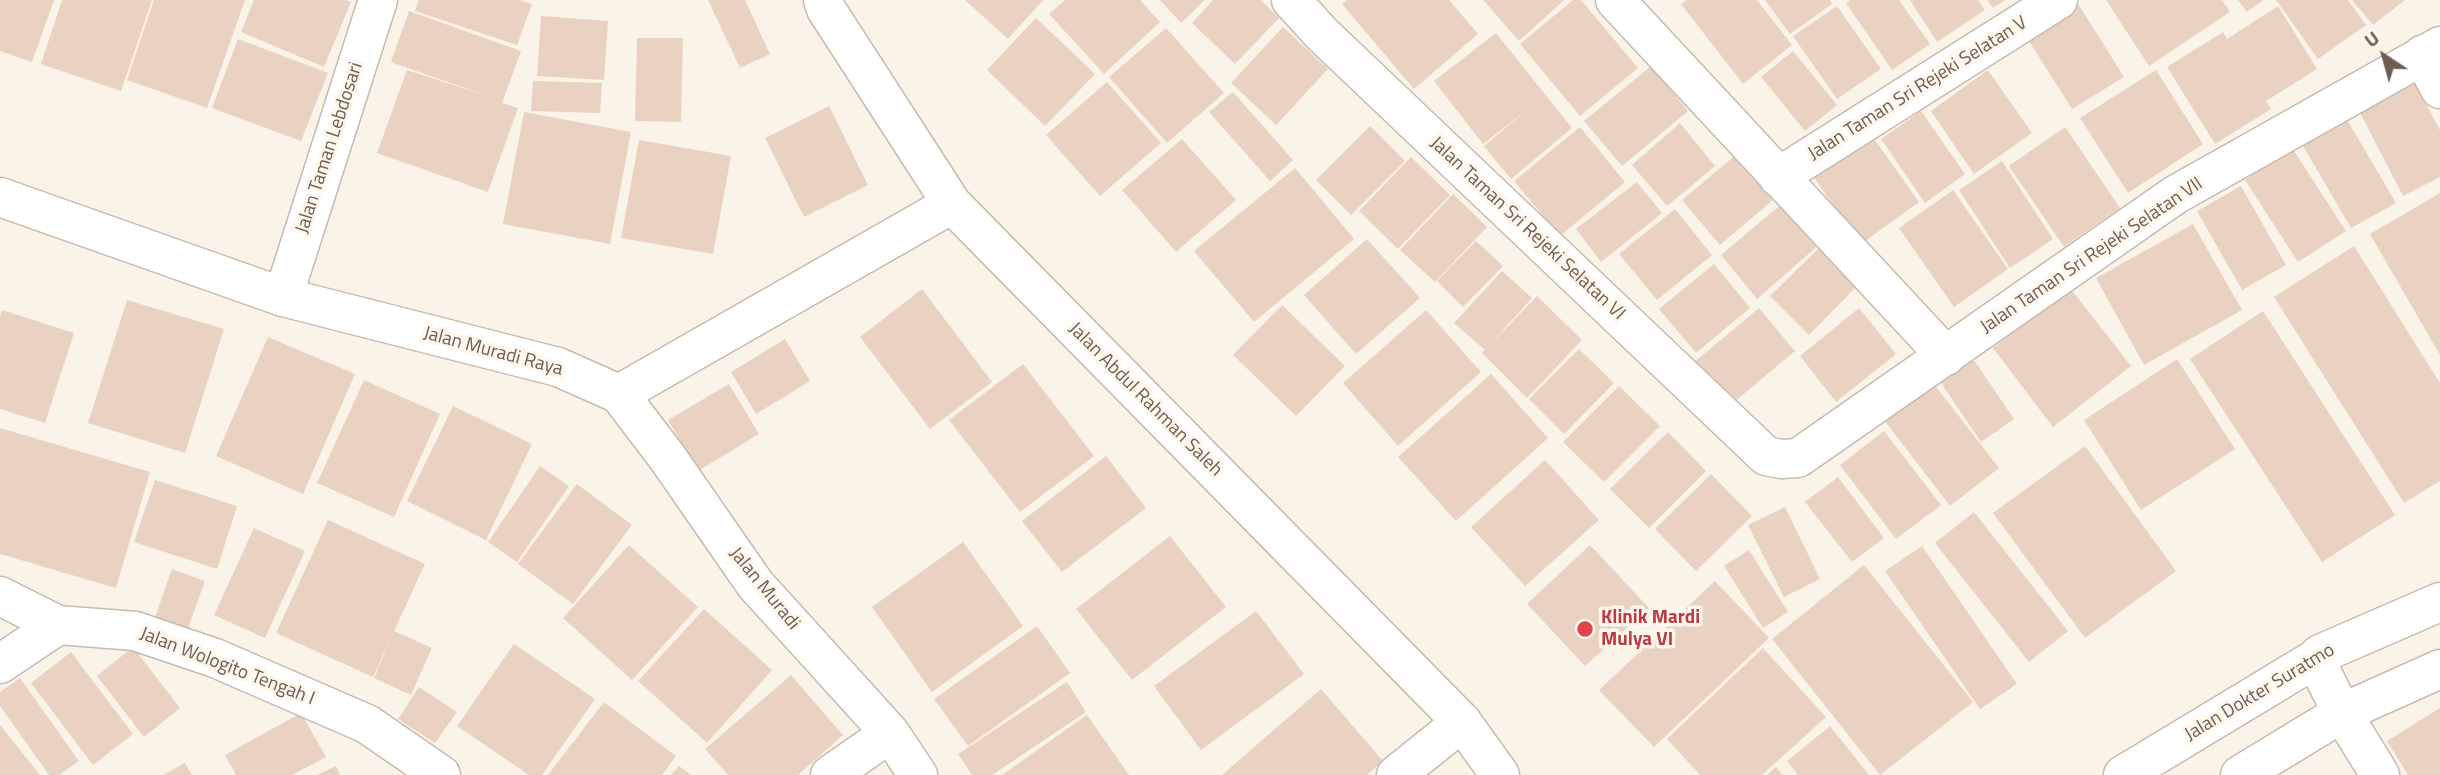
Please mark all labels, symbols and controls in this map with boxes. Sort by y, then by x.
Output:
street label: Jalan Taman Sri Rejeki Selatan V [1804,12,2032,166]
north arrow [2349,21,2419,91]
text: U [2358,23,2385,54]
street label: Jalan Taman Lebdosari [292,60,368,236]
street label: Jalan Taman Sri Rejeki Selatan VI [1425,132,1629,326]
street label: Jalan Taman Sri Rejeki Selatan VII [1977,173,2207,339]
street label: Jalan Abdul Rahman Saleh [1063,318,1227,482]
street label: Jalan Muradi Raya [421,322,565,382]
street label: Jalan Muradi [724,543,804,635]
place label: Klinik Mardi Mulya VI [1601,607,1700,651]
marker: Klinik Mardi Mulya VI [1575,619,1595,639]
street label: Jalan Wologito Tengah I [136,623,318,711]
street label: Jalan Dokter Suratmo [2181,639,2339,747]

